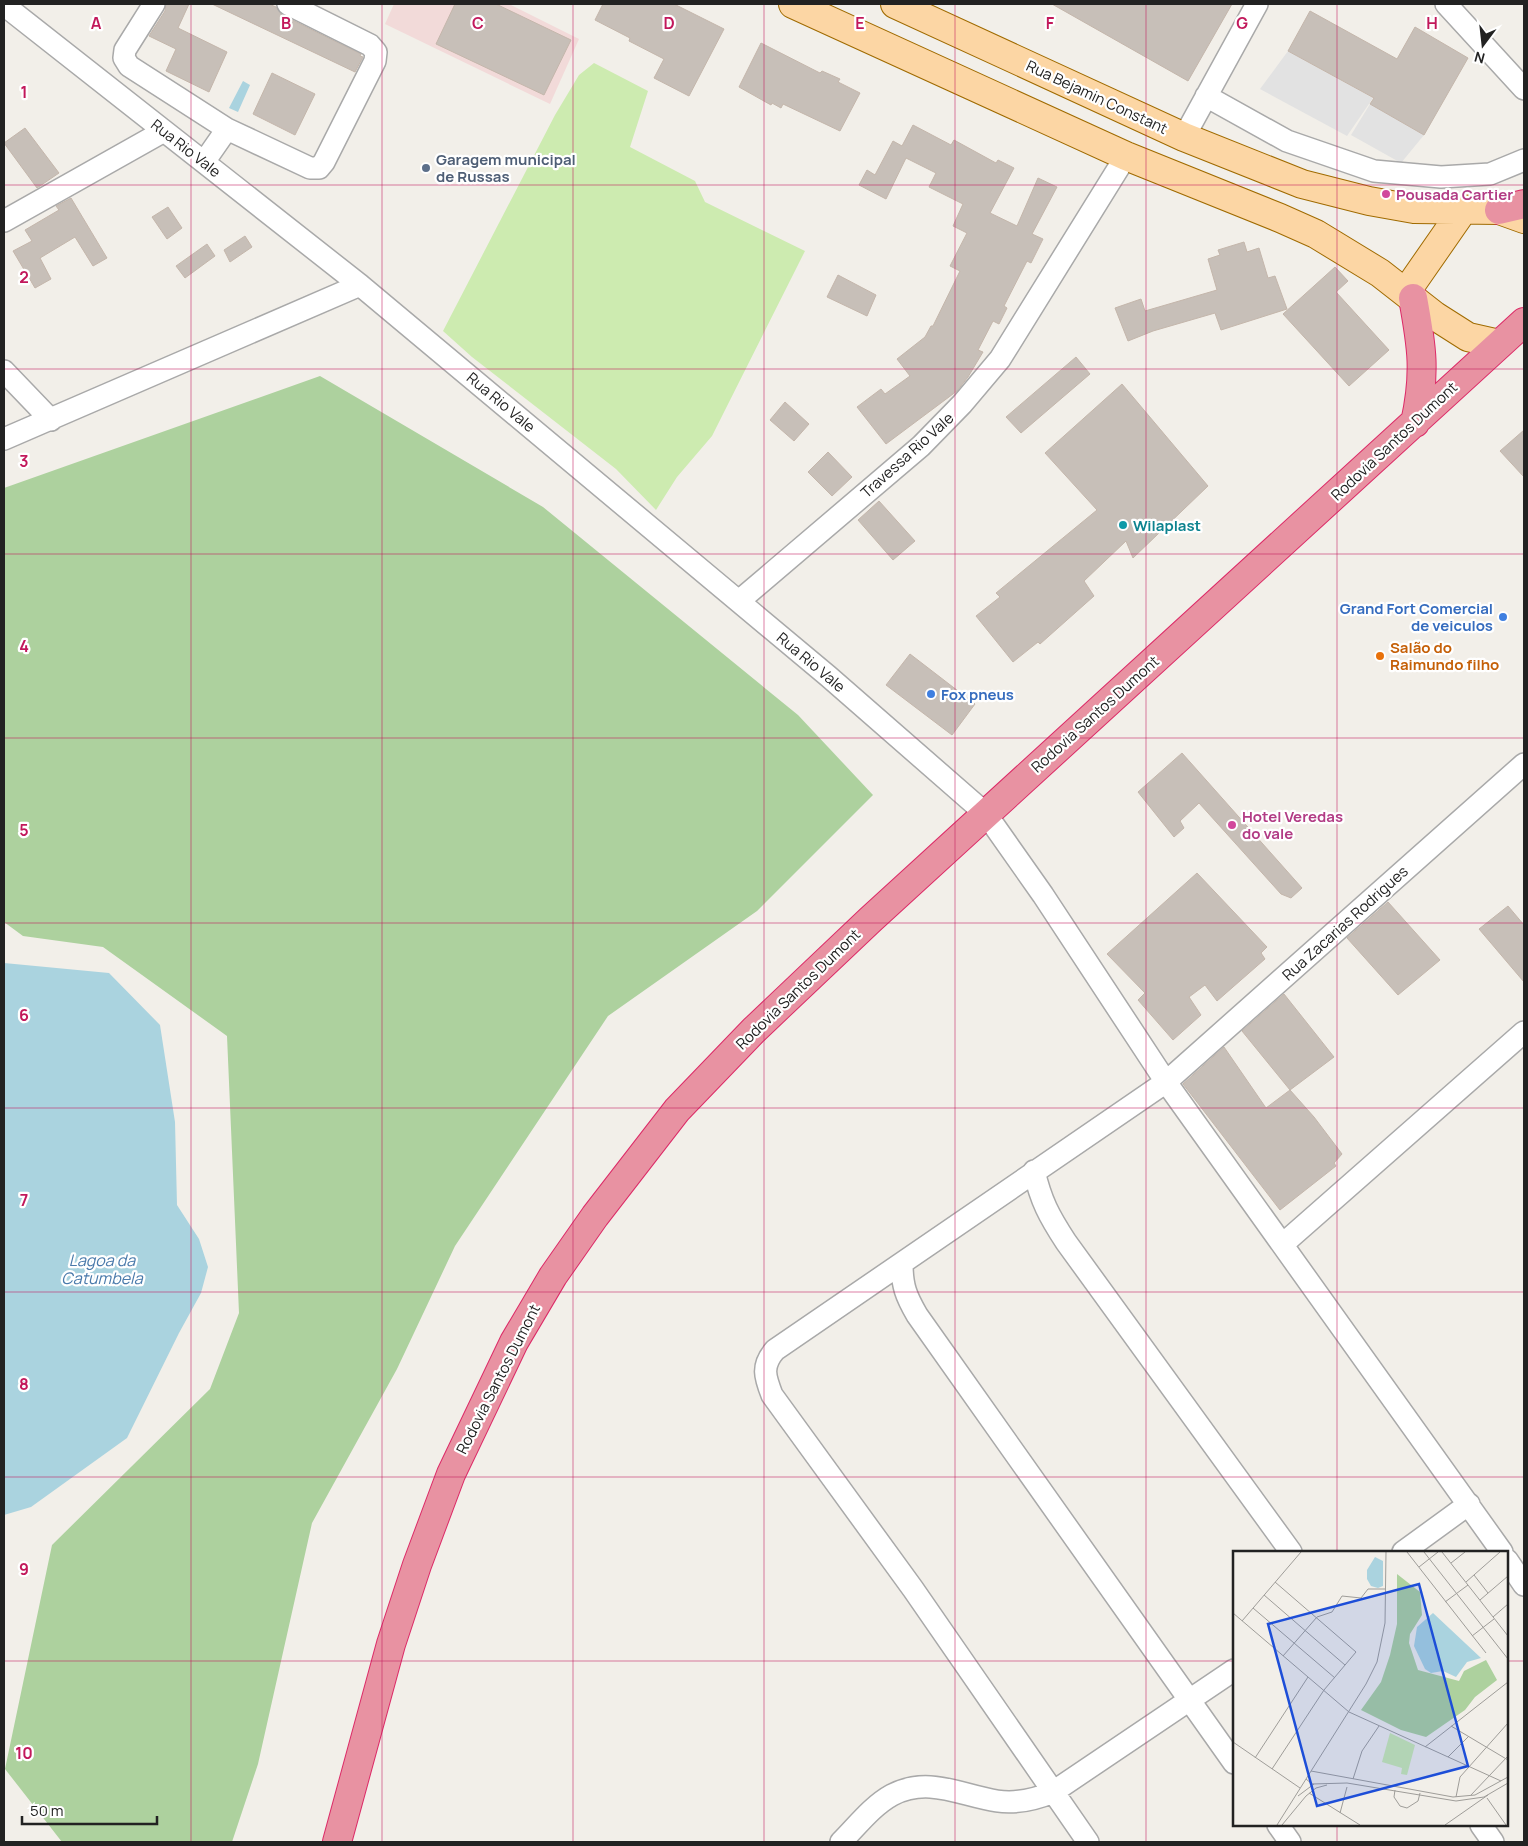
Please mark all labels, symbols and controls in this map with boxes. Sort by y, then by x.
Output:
text: A [91,12,102,34]
text: B [281,12,291,34]
text: C [472,12,484,34]
text: D [663,12,675,34]
text: E [855,12,865,34]
text: F [1046,12,1055,34]
text: G [1236,12,1248,34]
text: H [1426,12,1438,34]
north arrow [1458,20,1508,70]
text: N [1472,48,1487,69]
street label: Rua Bejamin Constant [1023,55,1171,139]
text: 1 [20,81,28,103]
street label: Rua Rio Vale [147,114,226,182]
place label: Garagem municipal de Russas [436,149,576,187]
marker: Garagem municipal de Russas [420,162,432,174]
place label: Pousada Cartier [1396,184,1513,205]
marker: Pousada Cartier [1380,188,1392,200]
text: 2 [19,266,29,288]
street label: Rua Rio Vale [462,367,540,437]
street label: Rodovia Santos Dumont [1326,377,1462,505]
street label: Travessa Rio Vale [856,407,958,502]
text: 3 [19,450,29,472]
place label: Wilaplast [1133,515,1201,536]
marker: Wilaplast [1117,519,1129,531]
place label: Grand Fort Comercial de veiculos [1340,598,1493,636]
marker: Grand Fort Comercial de veiculos [1497,611,1509,623]
street label: Rua Rio Vale [772,627,850,697]
text: 4 [19,635,29,657]
place label: Salão do Raimundo filho [1390,637,1499,675]
marker: Salão do Raimundo filho [1374,650,1386,662]
street label: Rodovia Santos Dumont [1026,651,1164,777]
place label: Fox pneus [941,684,1014,705]
marker: Fox pneus [925,688,937,700]
place label: Hotel Veredas do vale [1242,806,1343,844]
text: 5 [19,819,29,841]
marker: Hotel Veredas do vale [1226,819,1238,831]
street label: Rua Zacarias Rodrigues [1278,861,1412,985]
street label: Rodovia Santos Dumont [731,924,865,1054]
text: 6 [19,1004,29,1026]
text: 7 [20,1189,28,1211]
water label: Lagoa da Catumbela [61,1249,144,1289]
street label: Rodovia Santos Dumont [451,1300,545,1458]
text: 8 [19,1373,29,1395]
inset map [1233,1551,1508,1826]
text: 9 [19,1558,29,1580]
text: 10 [15,1742,33,1764]
scale bar [22,1794,158,1826]
text: 50 m [30,1800,64,1821]

